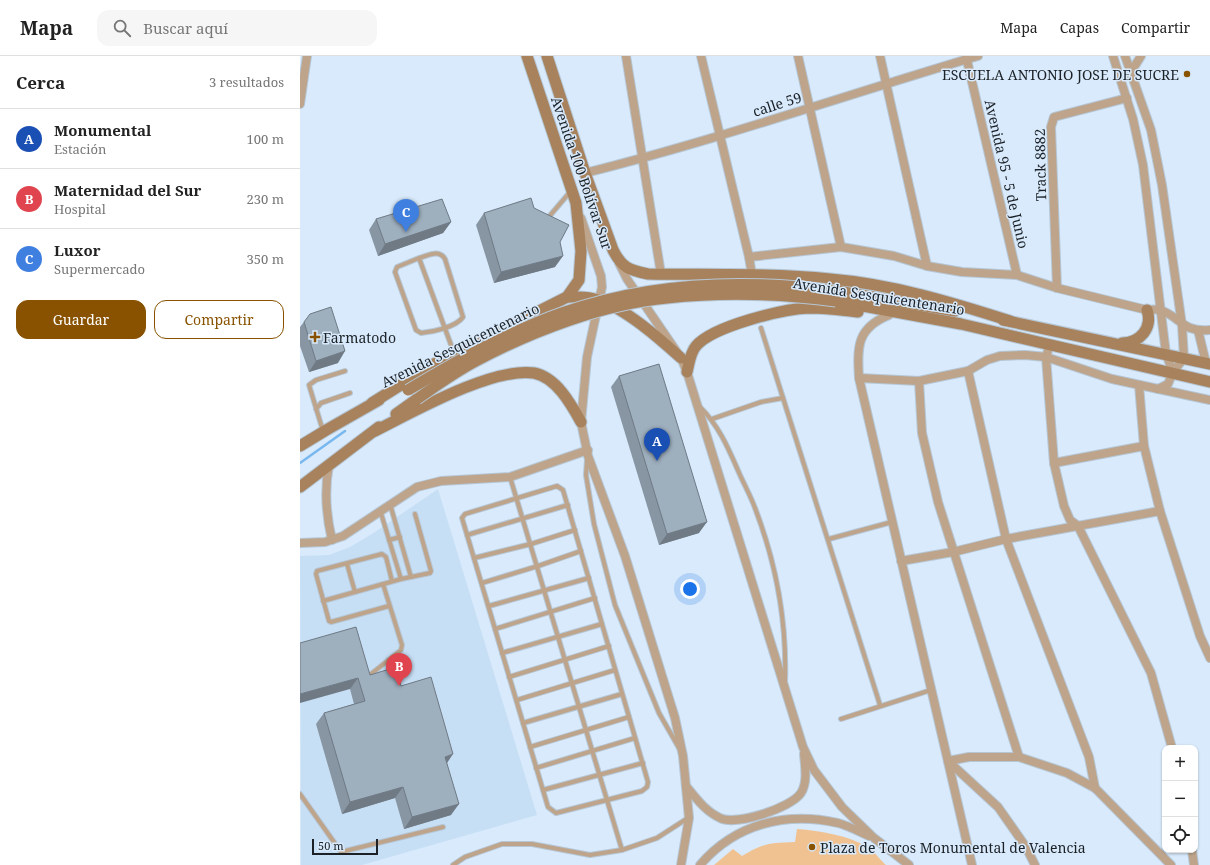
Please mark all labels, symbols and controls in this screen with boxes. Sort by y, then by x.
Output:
search box [97,10,377,46]
text: Mapa [20,15,73,41]
icon: search [111,17,133,39]
text: Buscar aquí [143,18,228,38]
text: Mapa [1000,18,1038,37]
text: Capas [1060,18,1099,37]
text: Compartir [1121,18,1190,37]
place label: ESCUELA ANTONIO JOSE DE SUCRE [942,65,1179,84]
marker: ESCUELA ANTONIO JOSE DE SUCRE [1182,69,1192,79]
text: Cerca [16,71,65,94]
text: 3 resultados [209,73,284,91]
street label: calle 59 [750,87,804,121]
street label: Avenida 100 Bolívar Sur [547,94,617,252]
street label: Avenida 95 - 5 de Junio [981,98,1033,250]
text: Monumental [54,120,151,140]
street label: Track 8882 [1030,128,1050,202]
text: A [24,130,34,148]
text: 100 m [247,130,284,148]
text: Estación [54,140,106,158]
text: Maternidad del Sur [54,180,201,200]
text: B [25,190,33,208]
text: 230 m [247,190,284,208]
pin: C [393,199,419,232]
text: Hospital [54,200,106,218]
text: Luxor [54,240,101,260]
text: C [25,250,33,268]
text: 350 m [247,250,284,268]
text: Supermercado [54,260,145,278]
street label: Avenida Sesquicentenario [792,273,966,319]
street label: Avenida Sesquicentenario [378,298,542,392]
button: Guardar [16,300,146,339]
button: Compartir [154,300,284,339]
place label: Farmatodo [323,328,396,347]
marker: Farmatodo [310,332,320,342]
pin: A [644,428,670,461]
your location [680,579,700,599]
pin: B [386,653,412,686]
map controls [1162,745,1198,853]
button: + [1162,745,1198,781]
button: − [1162,781,1198,817]
button: locate [1162,817,1198,853]
scale bar [312,837,378,856]
text: 50 m [318,838,344,853]
place label: Plaza de Toros Monumental de Valencia [820,838,1086,857]
marker: Plaza de Toros Monumental de Valencia [807,842,817,852]

